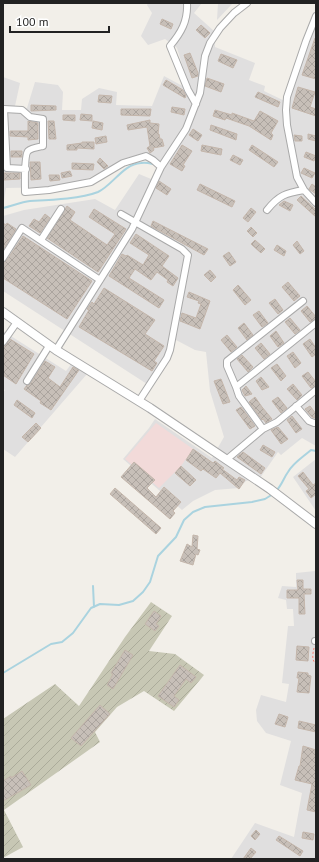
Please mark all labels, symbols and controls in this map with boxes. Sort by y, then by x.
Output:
scale bar [10,8,109,34]
text: 100 m [16,14,49,29]

